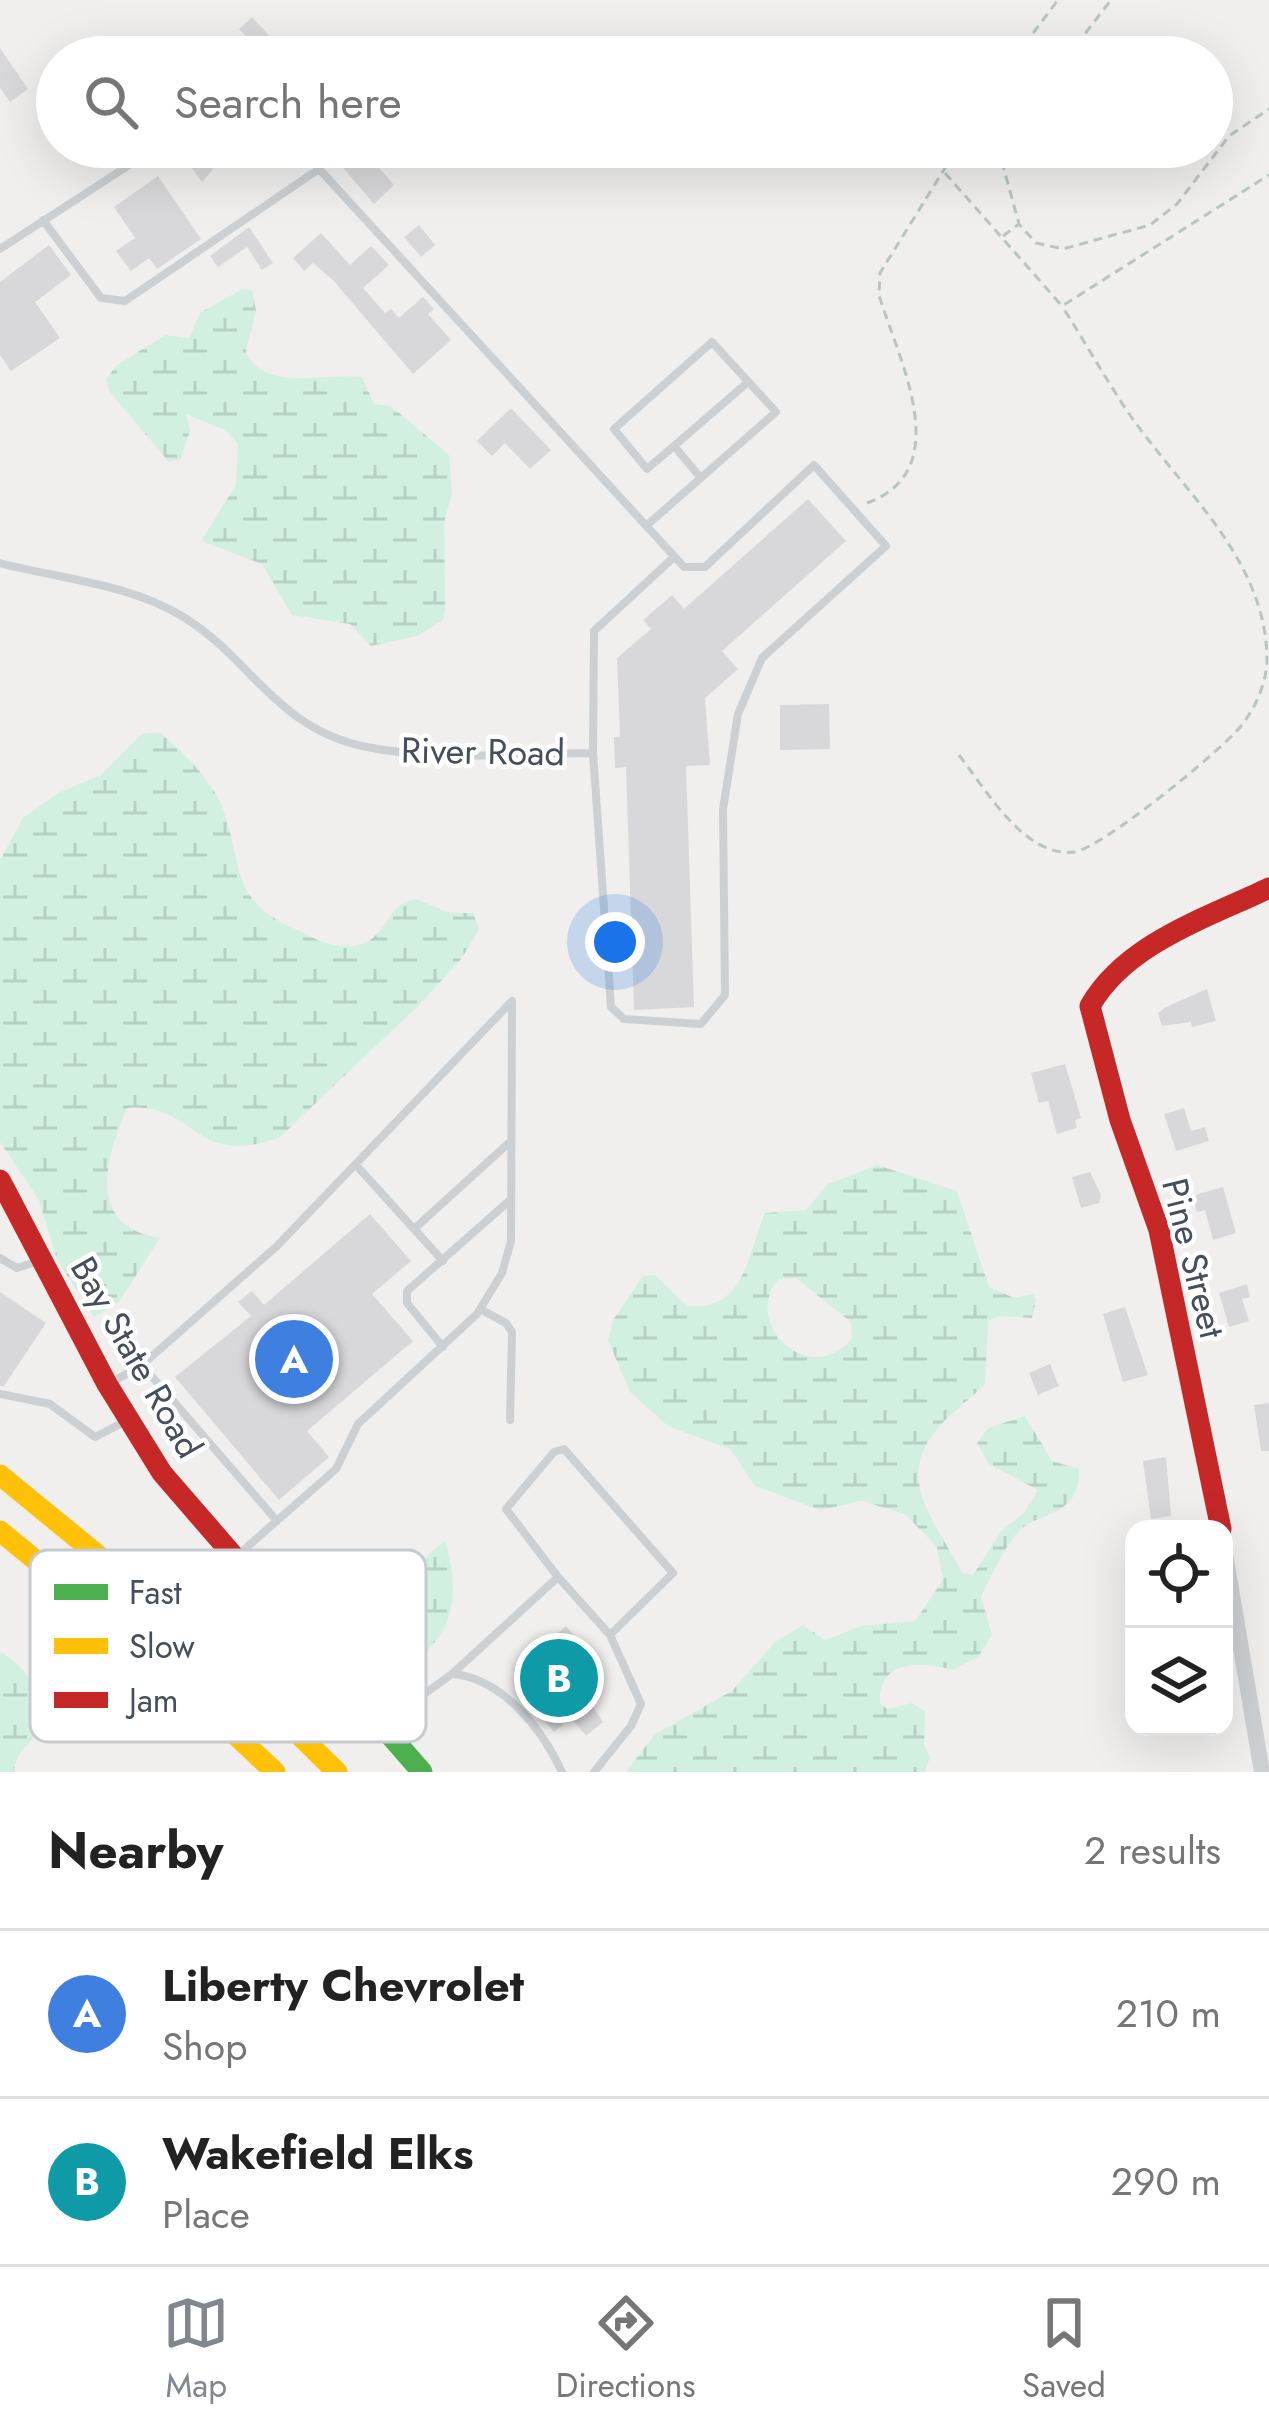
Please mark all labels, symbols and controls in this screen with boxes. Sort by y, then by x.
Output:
search box [36,36,1233,168]
icon: search [78,69,144,135]
text: Search here [174,70,402,135]
street label: River Road [400,724,566,778]
your location [585,912,645,972]
street label: Pine Street [1149,1173,1239,1344]
street label: Bay State Road [58,1246,216,1468]
pin: A [255,1314,333,1404]
map controls [1125,1520,1233,1736]
button: locate [1125,1520,1233,1628]
legend [30,1550,426,1742]
text: Fast [129,1569,182,1616]
text: Slow [129,1623,195,1670]
button: layers [1125,1628,1233,1736]
pin: B [520,1633,598,1723]
text: Jam [125,1677,179,1724]
text: Nearby [48,1813,223,1887]
text: 2 results [1084,1822,1221,1879]
text: Liberty Chevrolet [162,1953,524,2018]
text: A [73,1985,101,2042]
text: 210 m [1116,1985,1221,2042]
text: Shop [162,2018,247,2075]
text: Wakefield Elks [162,2121,474,2186]
text: B [74,2153,100,2210]
text: 290 m [1111,2153,1221,2210]
text: Place [162,2186,250,2243]
tab: Map [163,2290,229,2409]
tab: Directions [556,2290,696,2409]
tab: Saved [1022,2290,1106,2409]

